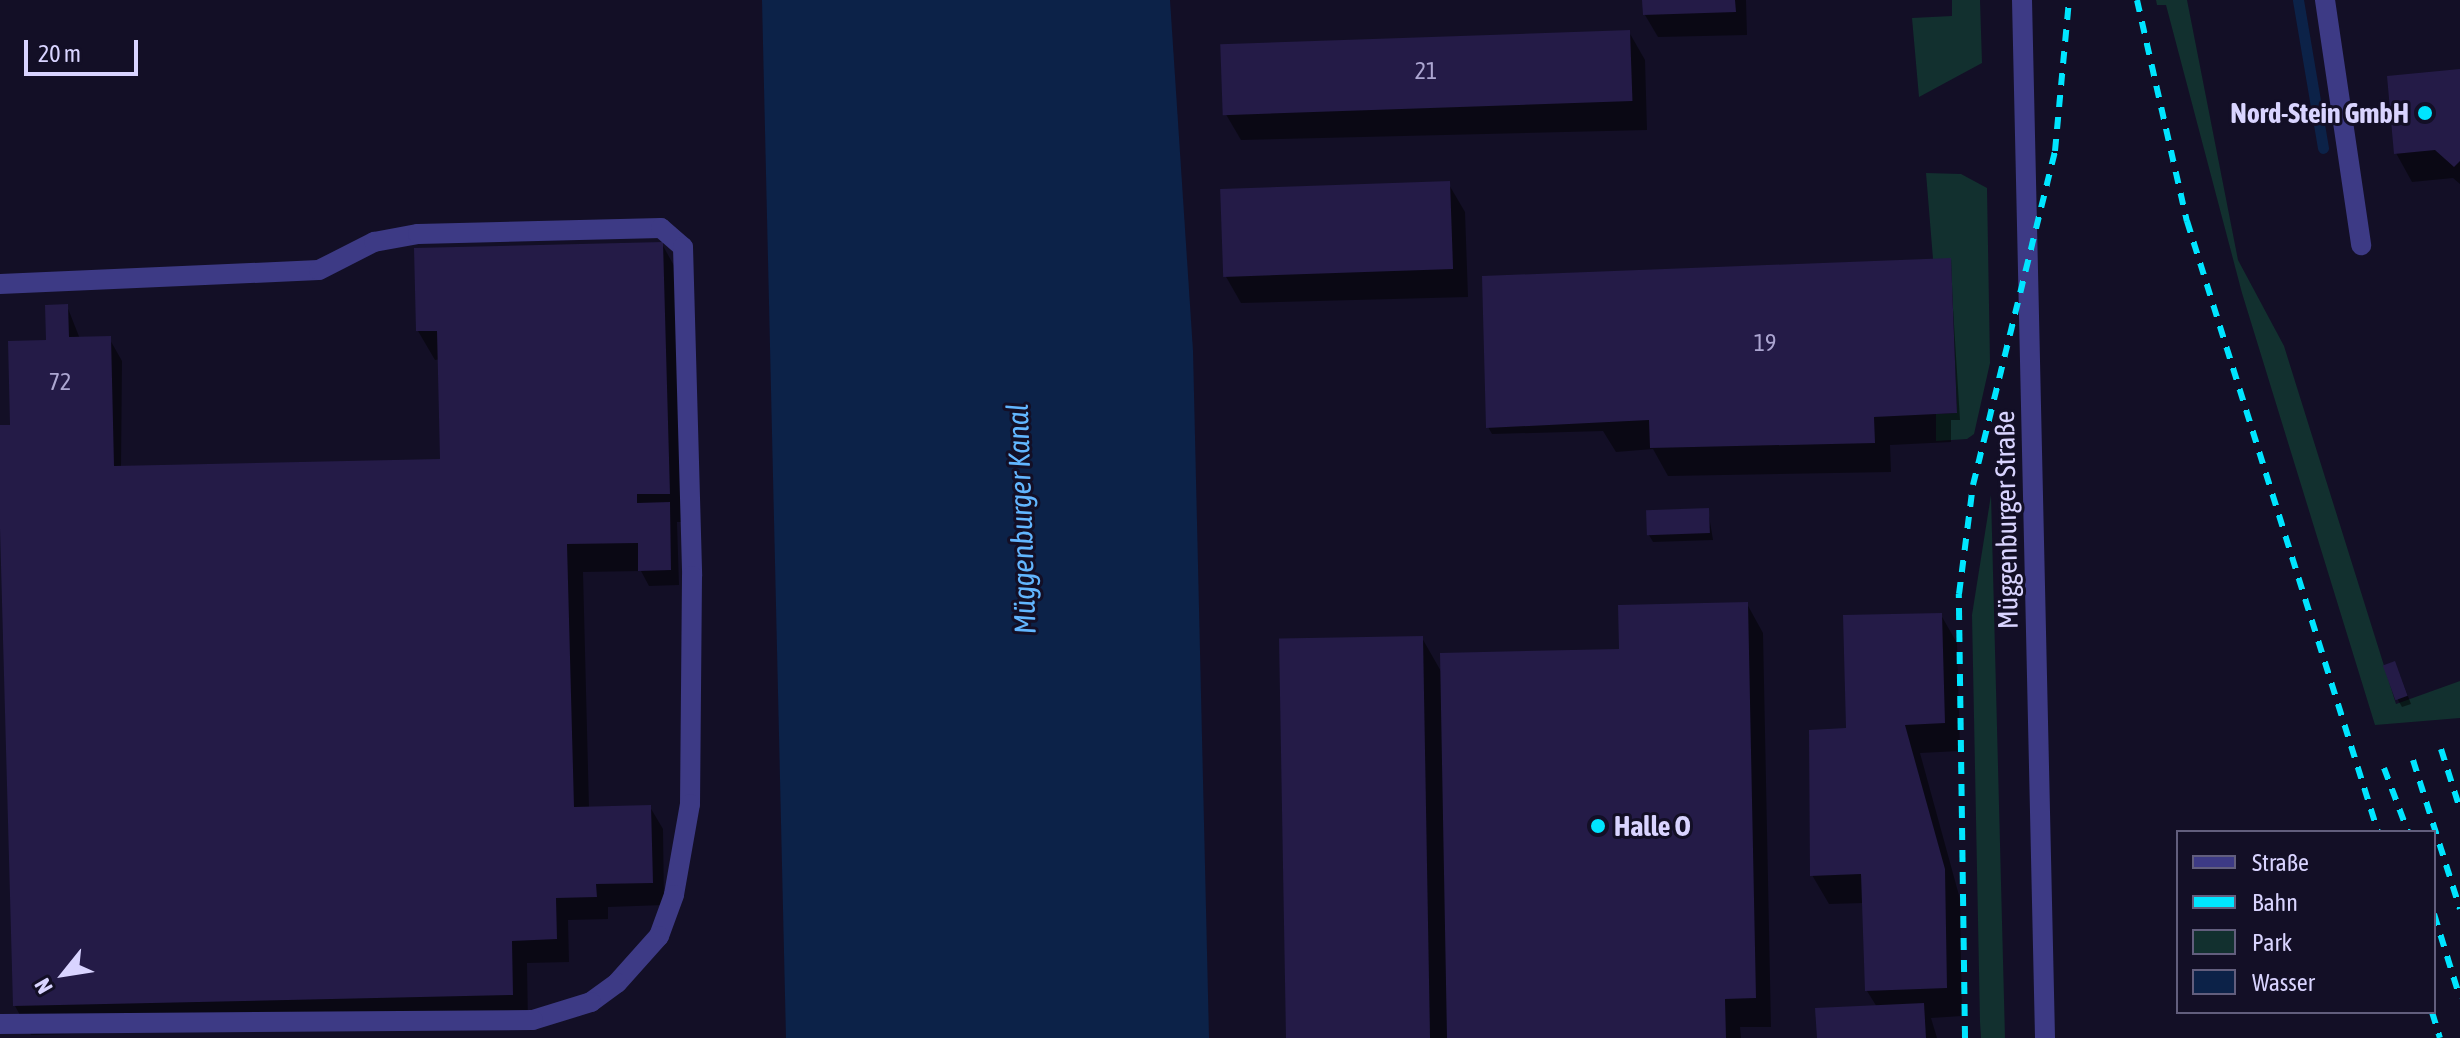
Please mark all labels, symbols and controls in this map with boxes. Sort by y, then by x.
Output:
scale bar [28,24,142,74]
text: 20 m [38,40,81,67]
house number: 21 [1415,57,1437,85]
place label: Nord-Stein GmbH [2230,96,2409,130]
marker: Nord-Stein GmbH [2416,104,2434,122]
house number: 19 [1754,329,1776,357]
house number: 72 [49,368,71,396]
water label: Müggenburger Kanal [999,403,1043,635]
street label: Müggenburger Straße [1987,410,2025,630]
place label: Halle O [1614,809,1691,843]
marker: Halle O [1589,817,1607,835]
legend [2176,830,2436,1014]
text: Straße [2252,849,2309,876]
text: Bahn [2252,889,2298,916]
text: Park [2252,929,2292,956]
north arrow [24,934,104,1014]
text: Wasser [2252,969,2315,996]
text: N [29,974,58,998]

